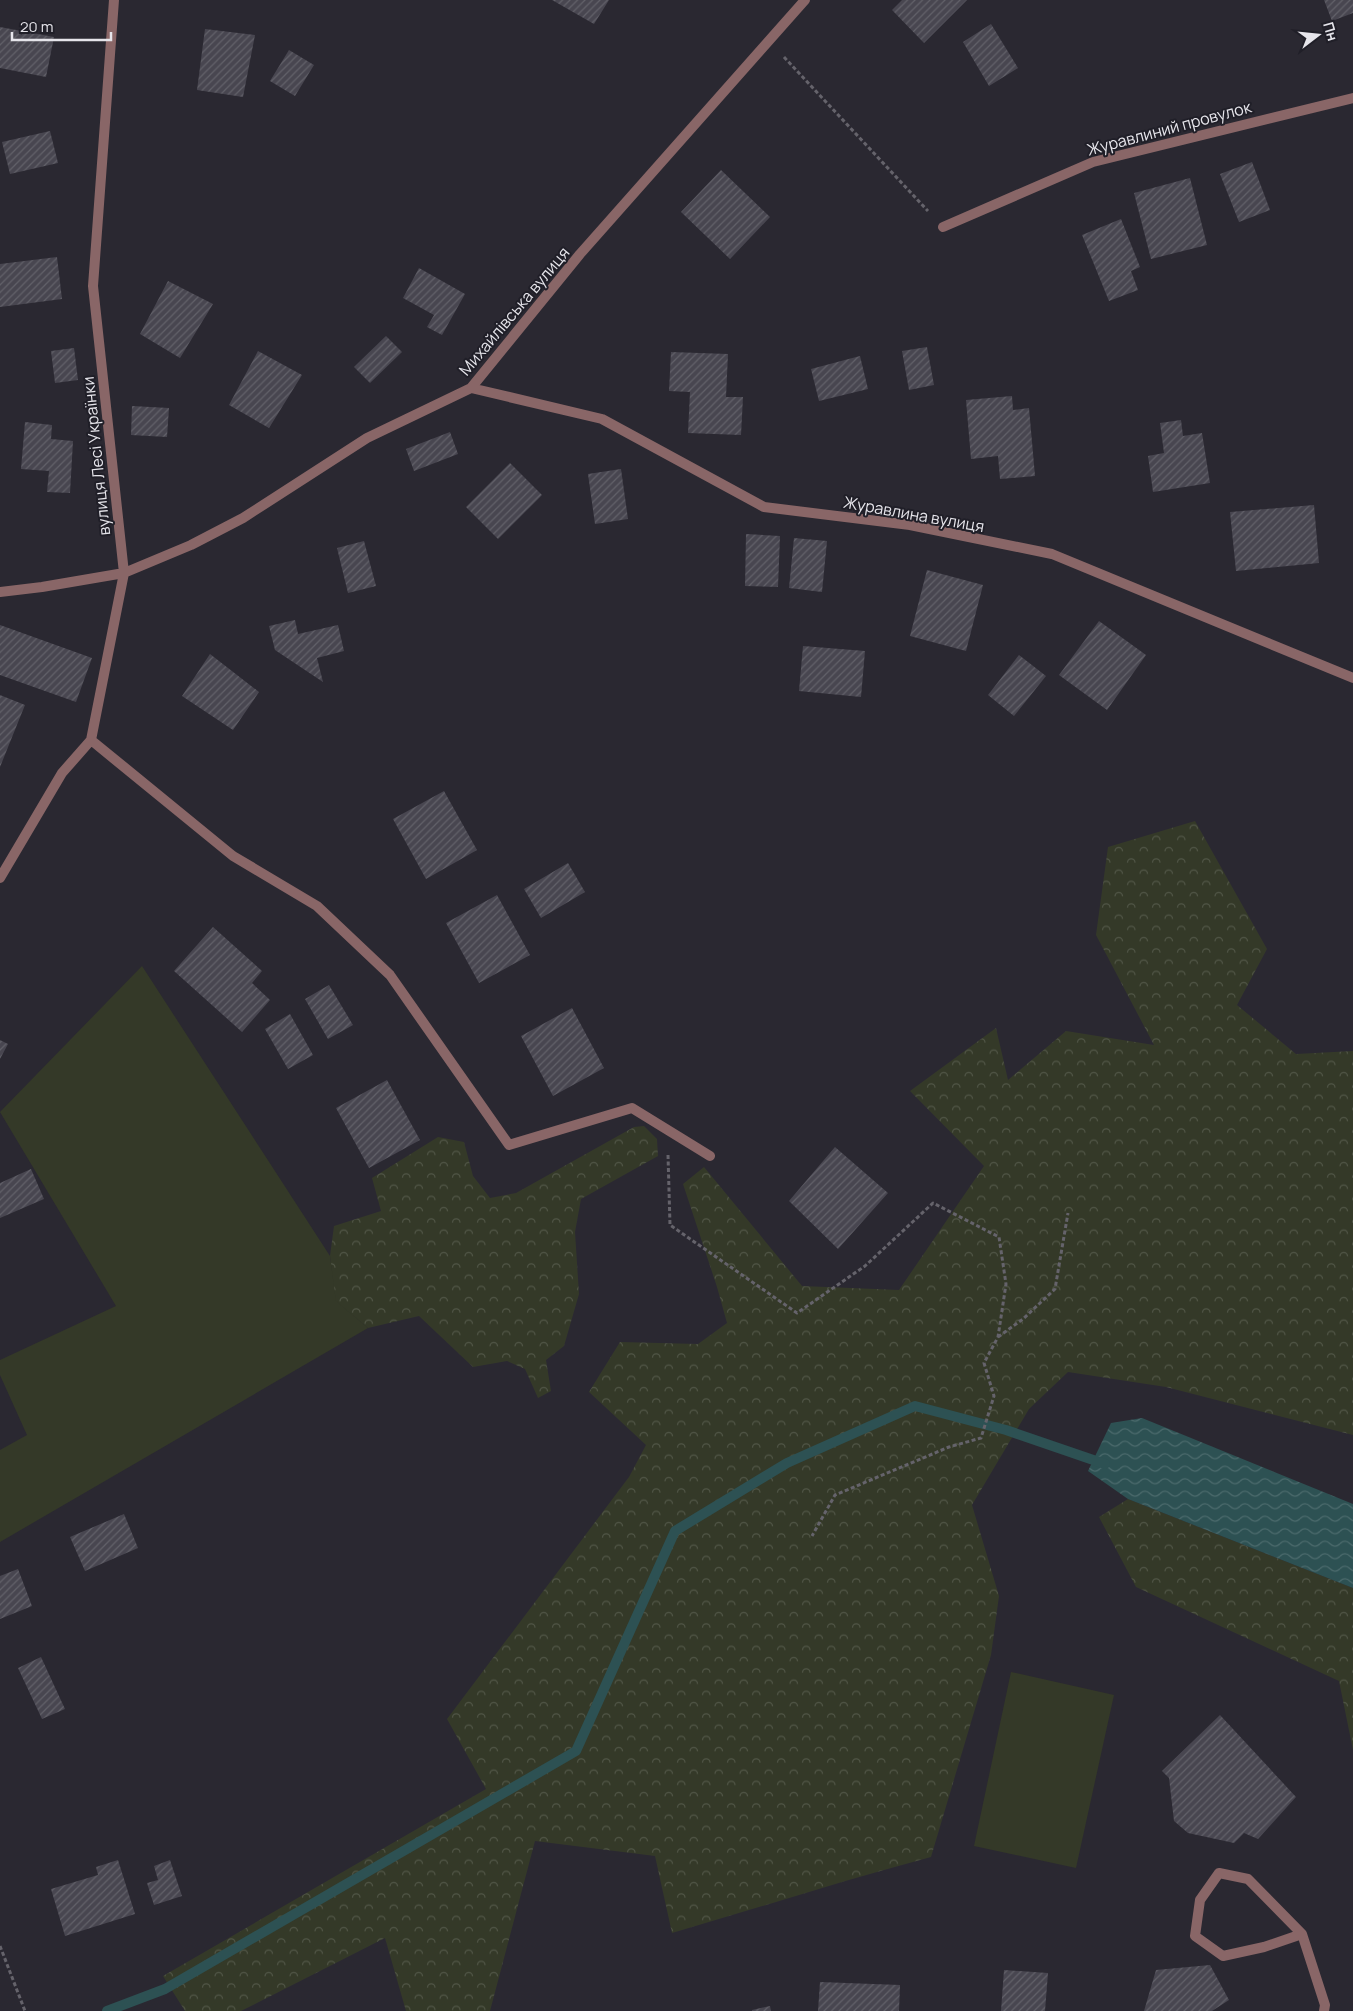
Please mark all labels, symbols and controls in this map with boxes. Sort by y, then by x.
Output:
scale bar [12,10,111,42]
north arrow [1293,10,1343,60]
text: 20 m [20,16,53,37]
text: Пн [1319,20,1343,43]
street label: Журавлиний провулок [1084,95,1255,161]
street label: Михайлівська вулиця [454,242,574,380]
street label: вулиця Лесі Українки [77,376,115,536]
street label: Журавлина вулиця [842,491,986,537]

